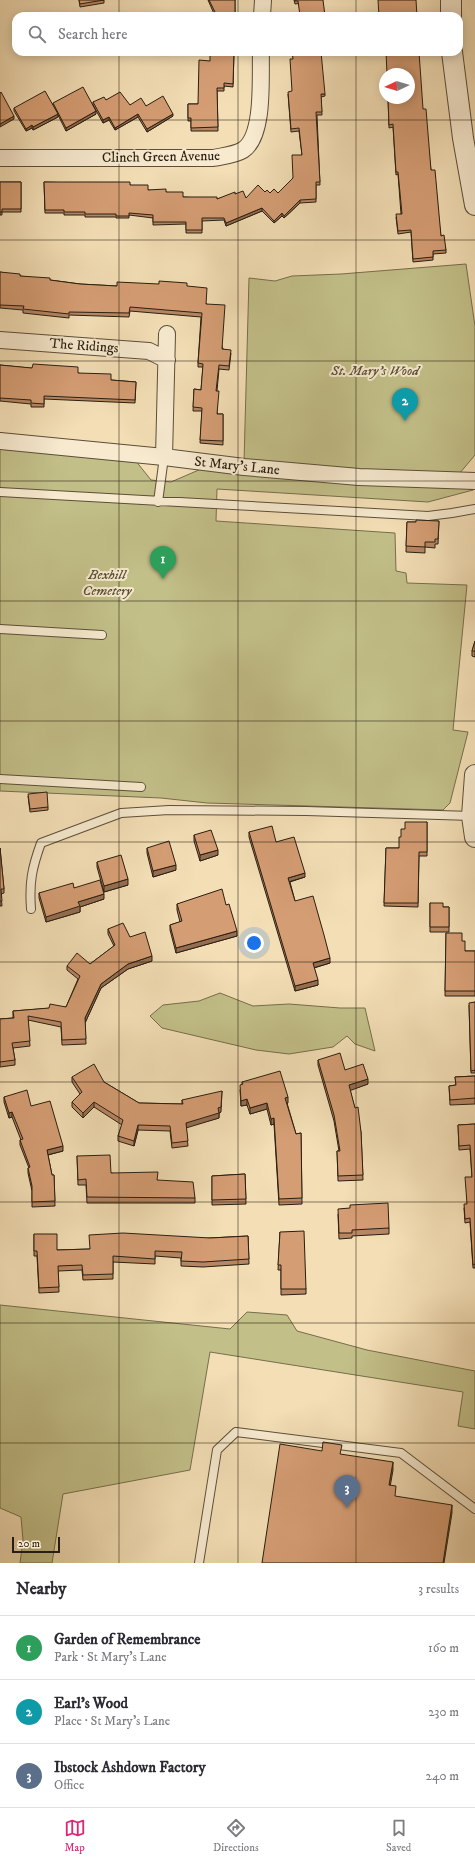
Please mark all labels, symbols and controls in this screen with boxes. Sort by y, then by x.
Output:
search box [12,12,463,56]
icon: search [26,23,48,45]
text: Search here [58,25,127,44]
north arrow [379,68,415,104]
street label: Clinch Green Avenue [102,147,220,167]
street label: The Ridings [49,335,119,357]
park label: St. Mary's Wood [330,362,421,380]
pin: 2 [392,388,418,421]
street label: St Mary's Lane [193,453,281,479]
pin: 1 [150,546,176,579]
park label: Bexhill Cemetery [83,566,133,600]
your location [244,933,264,953]
pin: 3 [334,1475,360,1508]
scale bar [12,1535,60,1554]
text: 20 m [18,1537,40,1551]
text: Nearby [16,1578,66,1600]
text: 3 results [418,1581,459,1597]
text: Garden of Remembrance [54,1630,201,1649]
text: 1 [27,1640,31,1656]
text: 160 m [428,1640,459,1656]
text: Park · St Mary's Lane [54,1649,167,1665]
text: Earl's Wood [54,1694,128,1713]
text: 2 [26,1704,32,1720]
text: 230 m [428,1704,459,1720]
text: Place · St Mary's Lane [54,1713,170,1729]
text: Ibstock Ashdown Factory [54,1758,206,1777]
text: 3 [27,1768,31,1784]
text: 240 m [426,1768,459,1784]
text: Office [54,1777,84,1793]
tab: Map [64,1817,86,1855]
tab: Directions [213,1817,259,1855]
tab: Saved [386,1817,411,1855]

